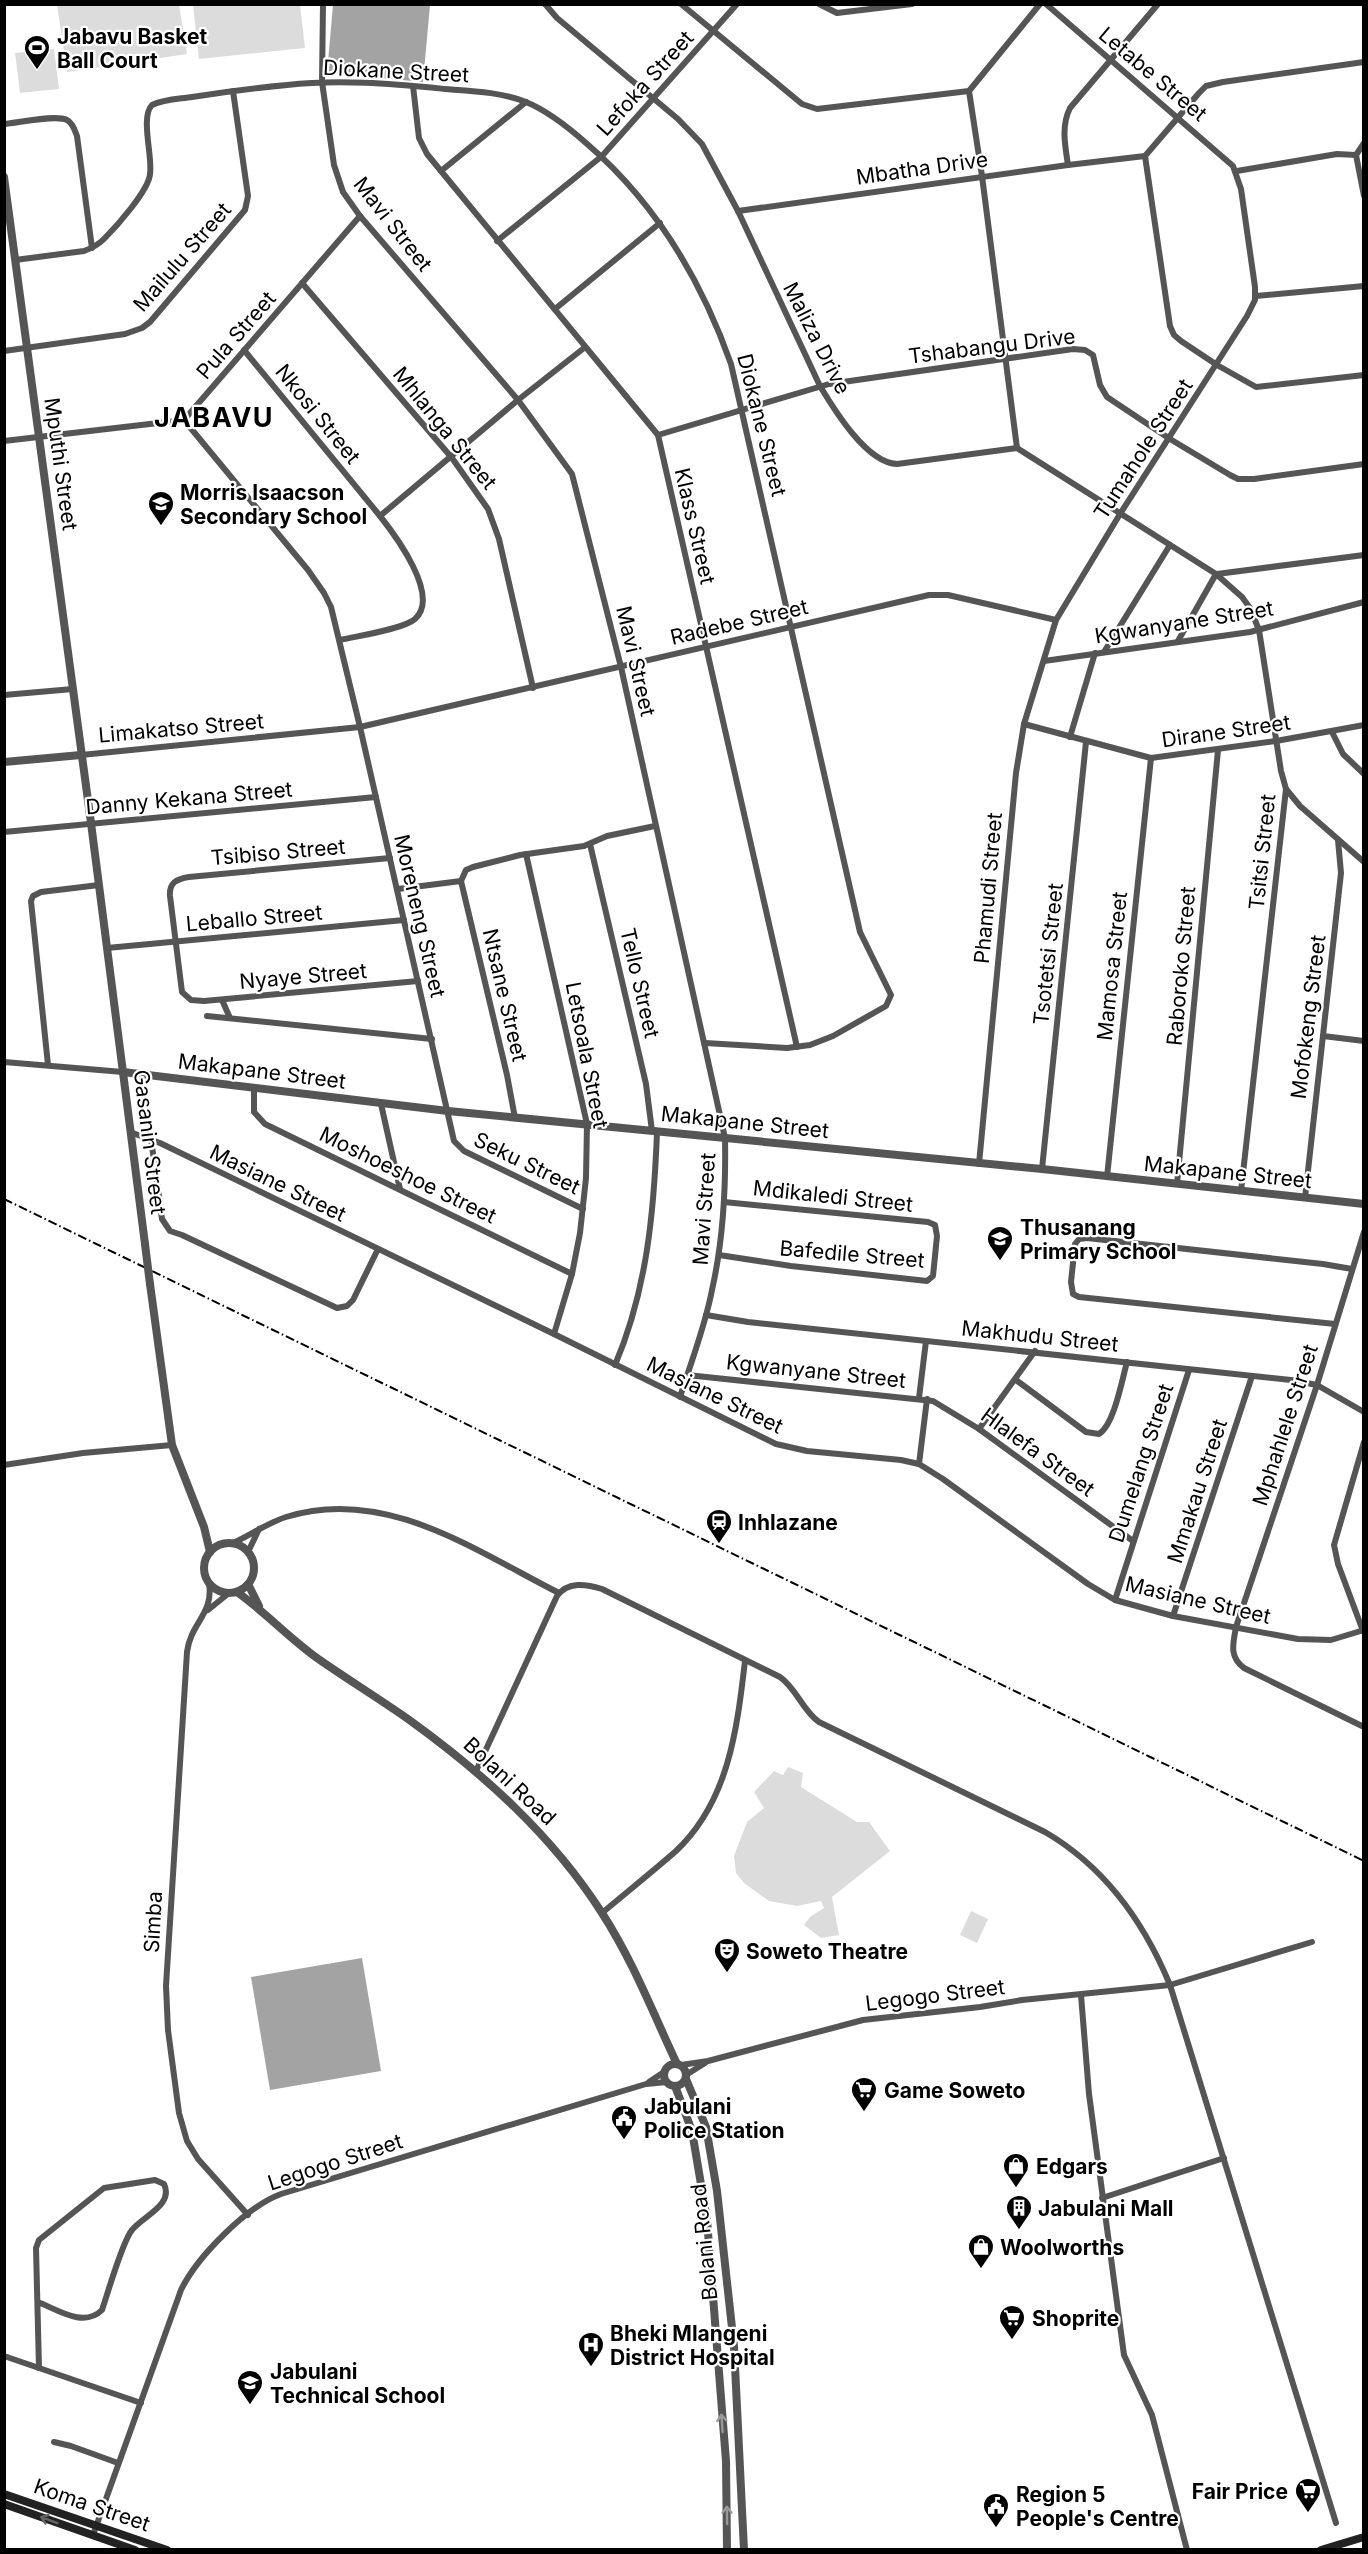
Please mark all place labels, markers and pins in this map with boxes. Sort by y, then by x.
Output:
place label: Jabavu Basket Ball Court [57,24,207,73]
sports icon: Jabavu Basket Ball Court [22,33,52,71]
place label: Morris Isaacson Secondary School [180,480,367,529]
school or university icon: Morris Isaacson Secondary School [146,489,176,527]
place label: Thusanang Primary School [1020,1215,1177,1264]
school or university icon: Thusanang Primary School [985,1224,1015,1262]
station icon: Inhlazane [704,1507,734,1545]
place label: Inhlazane [738,1510,838,1535]
theatre icon: Soweto Theatre [712,1936,742,1974]
place label: Soweto Theatre [746,1939,908,1964]
supermarket icon: Game Soweto [849,2075,879,2113]
place label: Game Soweto [884,2078,1026,2103]
place label: Jabulani Police Station [644,2094,785,2143]
public building icon: Jabulani Police Station [609,2103,639,2141]
shop icon: Edgars [1001,2151,1031,2189]
place label: Edgars [1036,2154,1108,2179]
building icon: Jabulani Mall [1004,2193,1034,2231]
place label: Jabulani Mall [1038,2196,1174,2221]
shop icon: Woolworths [966,2232,996,2270]
place label: Woolworths [1000,2235,1124,2260]
supermarket icon: Shoprite [997,2303,1027,2341]
place label: Shoprite [1032,2306,1119,2331]
place label: Bheki Mlangeni District Hospital [610,2321,775,2370]
hospital icon: Bheki Mlangeni District Hospital [576,2330,606,2368]
place label: Jabulani Technical School [270,2359,445,2408]
school or university icon: Jabulani Technical School [235,2368,265,2406]
supermarket icon: Fair Price [1293,2476,1323,2514]
place label: Fair Price [1192,2479,1288,2504]
place label: Region 5 People's Centre [1016,2482,1179,2531]
public building icon: Region 5 People's Centre [981,2491,1011,2529]

